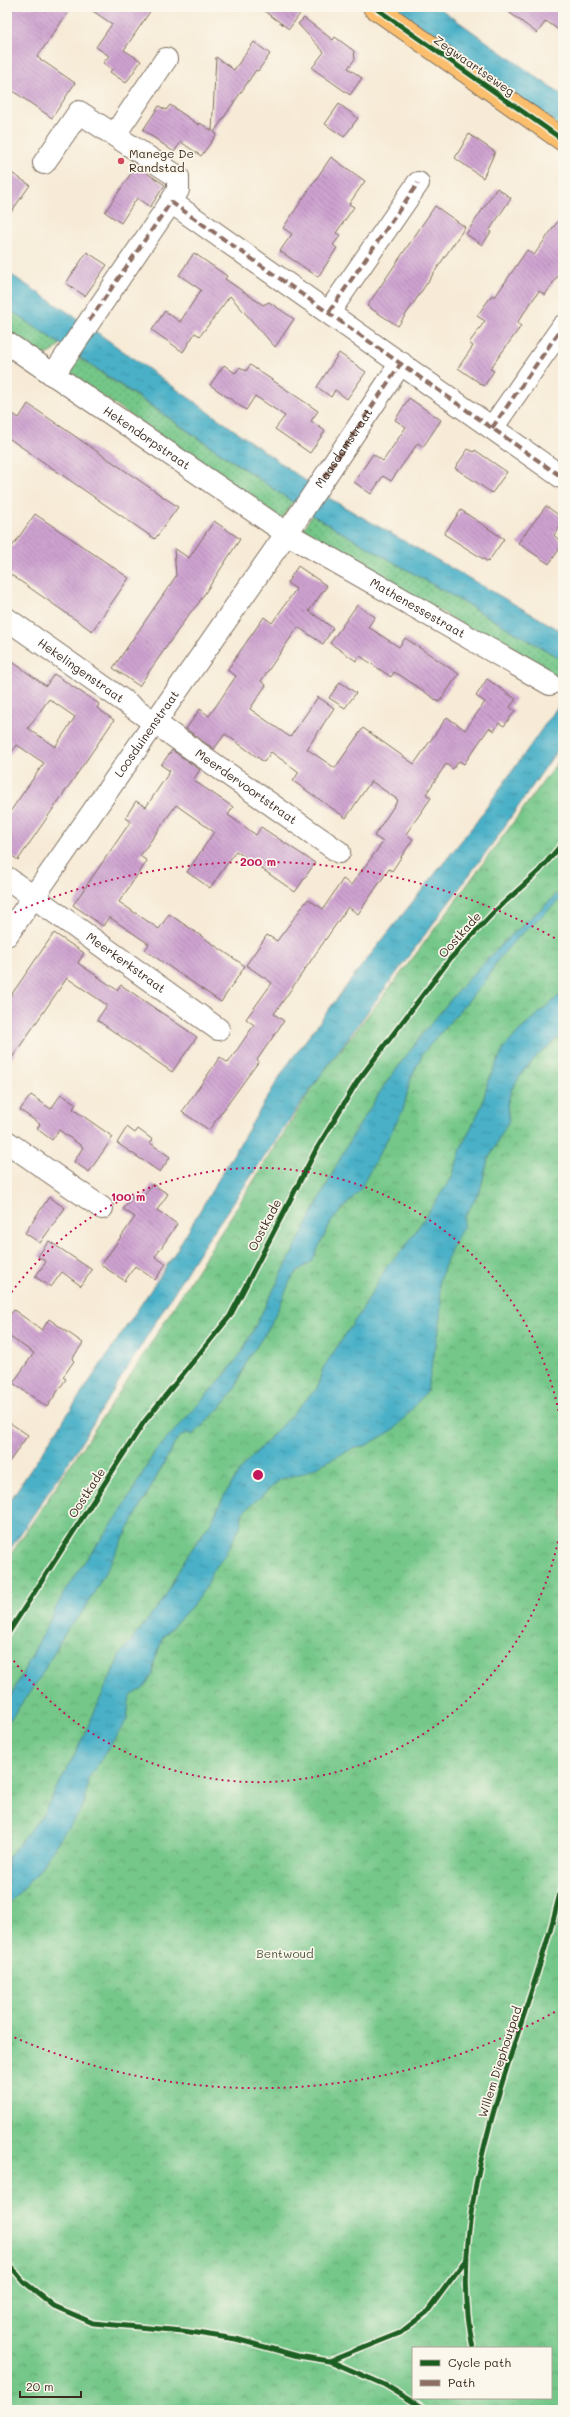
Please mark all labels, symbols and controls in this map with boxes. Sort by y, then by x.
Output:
street label: Zegwaartseweg [431,31,518,99]
place label: Manege De Randstad [129,145,194,175]
marker: Manege De Randstad [116,156,126,166]
street label: Hekendorpstraat [101,402,194,473]
street label: Maasdamstraat [311,405,375,491]
street label: Mathenessestraat [367,574,468,641]
street label: Hekelingenstraat [35,634,127,706]
street label: Loosduinenstraat [110,687,182,780]
street label: Meerdervoortstraat [193,745,301,827]
text: 200 m [240,853,276,869]
street label: Oostkade [434,908,484,961]
street label: Meerkerkstraat [83,928,169,996]
text: 100 m [111,1188,145,1204]
street label: Oostkade [244,1196,284,1253]
street label: Oostkade [64,1464,108,1521]
centre of rings [251,1468,265,1482]
park label: Bentwoud [256,1945,314,1961]
street label: Willem Diephoutpad [474,2004,525,2119]
legend [412,2347,552,2399]
text: Cycle path [448,2354,511,2370]
scale bar [20,2373,81,2399]
text: Path [448,2374,475,2390]
text: 20 m [26,2378,54,2394]

